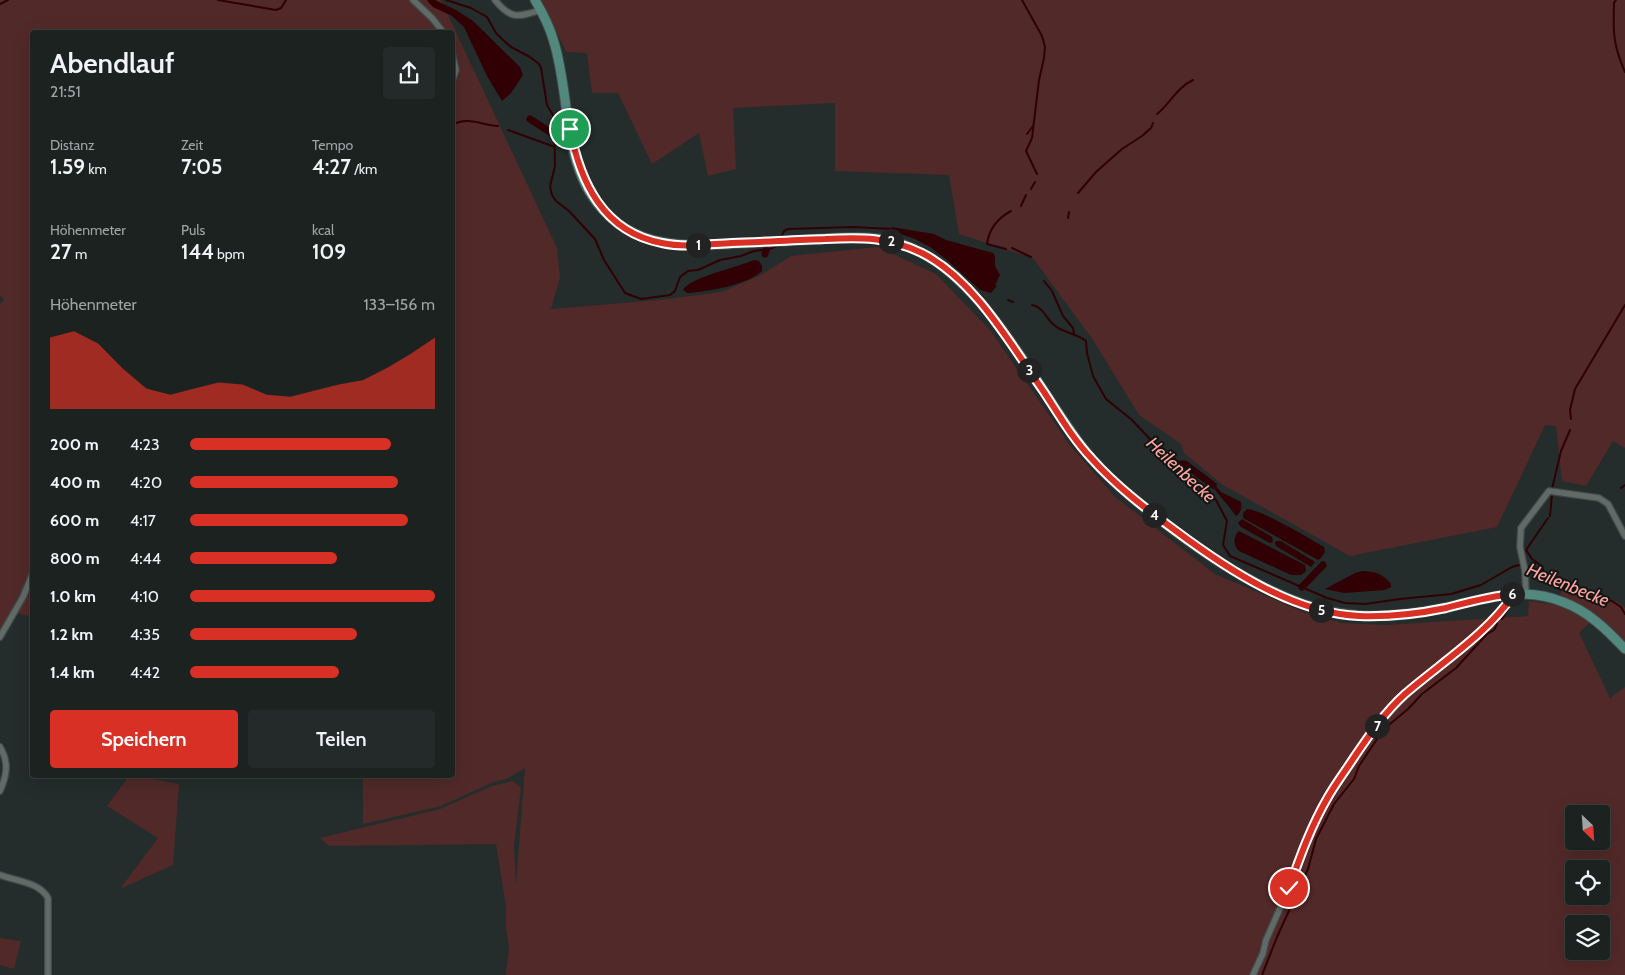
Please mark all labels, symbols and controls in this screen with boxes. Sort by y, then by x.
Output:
text: Abendlauf [50,46,174,80]
button: share [383,47,435,99]
text: 21:51 [50,82,81,101]
pin [549,108,591,150]
icon: arrive [556,115,584,143]
text: Distanz [50,136,95,154]
text: Zeit [181,136,203,154]
text: Tempo [312,136,353,154]
text: 1.59 [50,154,85,179]
text: 7:05 [181,154,222,179]
text: 4:27 [312,154,351,179]
text: km [85,160,107,178]
text: /km [351,160,377,178]
text: Höhenmeter [50,221,126,239]
text: Puls [181,221,205,239]
text: kcal [312,221,334,239]
pin: 2 [878,228,904,254]
pin: 1 [686,232,710,258]
text: 2 [888,232,895,250]
text: 1 [696,236,701,254]
text: 27 [50,239,72,264]
text: 144 [181,239,214,264]
text: 109 [312,239,346,264]
text: m [72,245,87,263]
text: bpm [214,245,245,263]
text: Höhenmeter [50,295,136,314]
text: 133–156 m [363,295,435,314]
pin: 3 [1016,358,1042,382]
text: 3 [1026,361,1033,379]
water label: Heilenbecke [1142,432,1220,508]
text: 200 m [50,435,99,454]
text: 4:23 [130,435,160,454]
text: 400 m [50,473,100,492]
text: 4:20 [130,473,162,492]
pin: 4 [1142,502,1166,528]
text: 4 [1150,506,1159,524]
text: 600 m [50,511,99,530]
text: 4:17 [130,511,156,530]
text: 800 m [50,549,100,568]
text: 4:44 [130,549,161,568]
water label: Heilenbecke [1524,559,1612,611]
pin: 6 [1500,582,1524,606]
text: 6 [1509,585,1516,603]
text: 1.0 km [50,587,96,606]
text: 4:10 [130,587,159,606]
pin: 5 [1308,598,1334,622]
text: 5 [1318,601,1325,619]
text: 1.2 km [50,625,93,644]
text: 4:35 [130,625,160,644]
text: 1.4 km [50,663,95,682]
text: 4:42 [130,663,160,682]
button: Speichern [50,710,238,768]
button: Teilen [248,710,435,768]
pin: 7 [1364,714,1390,738]
text: 7 [1374,717,1381,735]
north arrow [1565,805,1610,850]
map controls [1565,805,1610,960]
button: locate [1565,860,1610,905]
pin [1268,867,1310,909]
icon: check [1275,874,1303,902]
button: layers [1565,915,1610,960]

